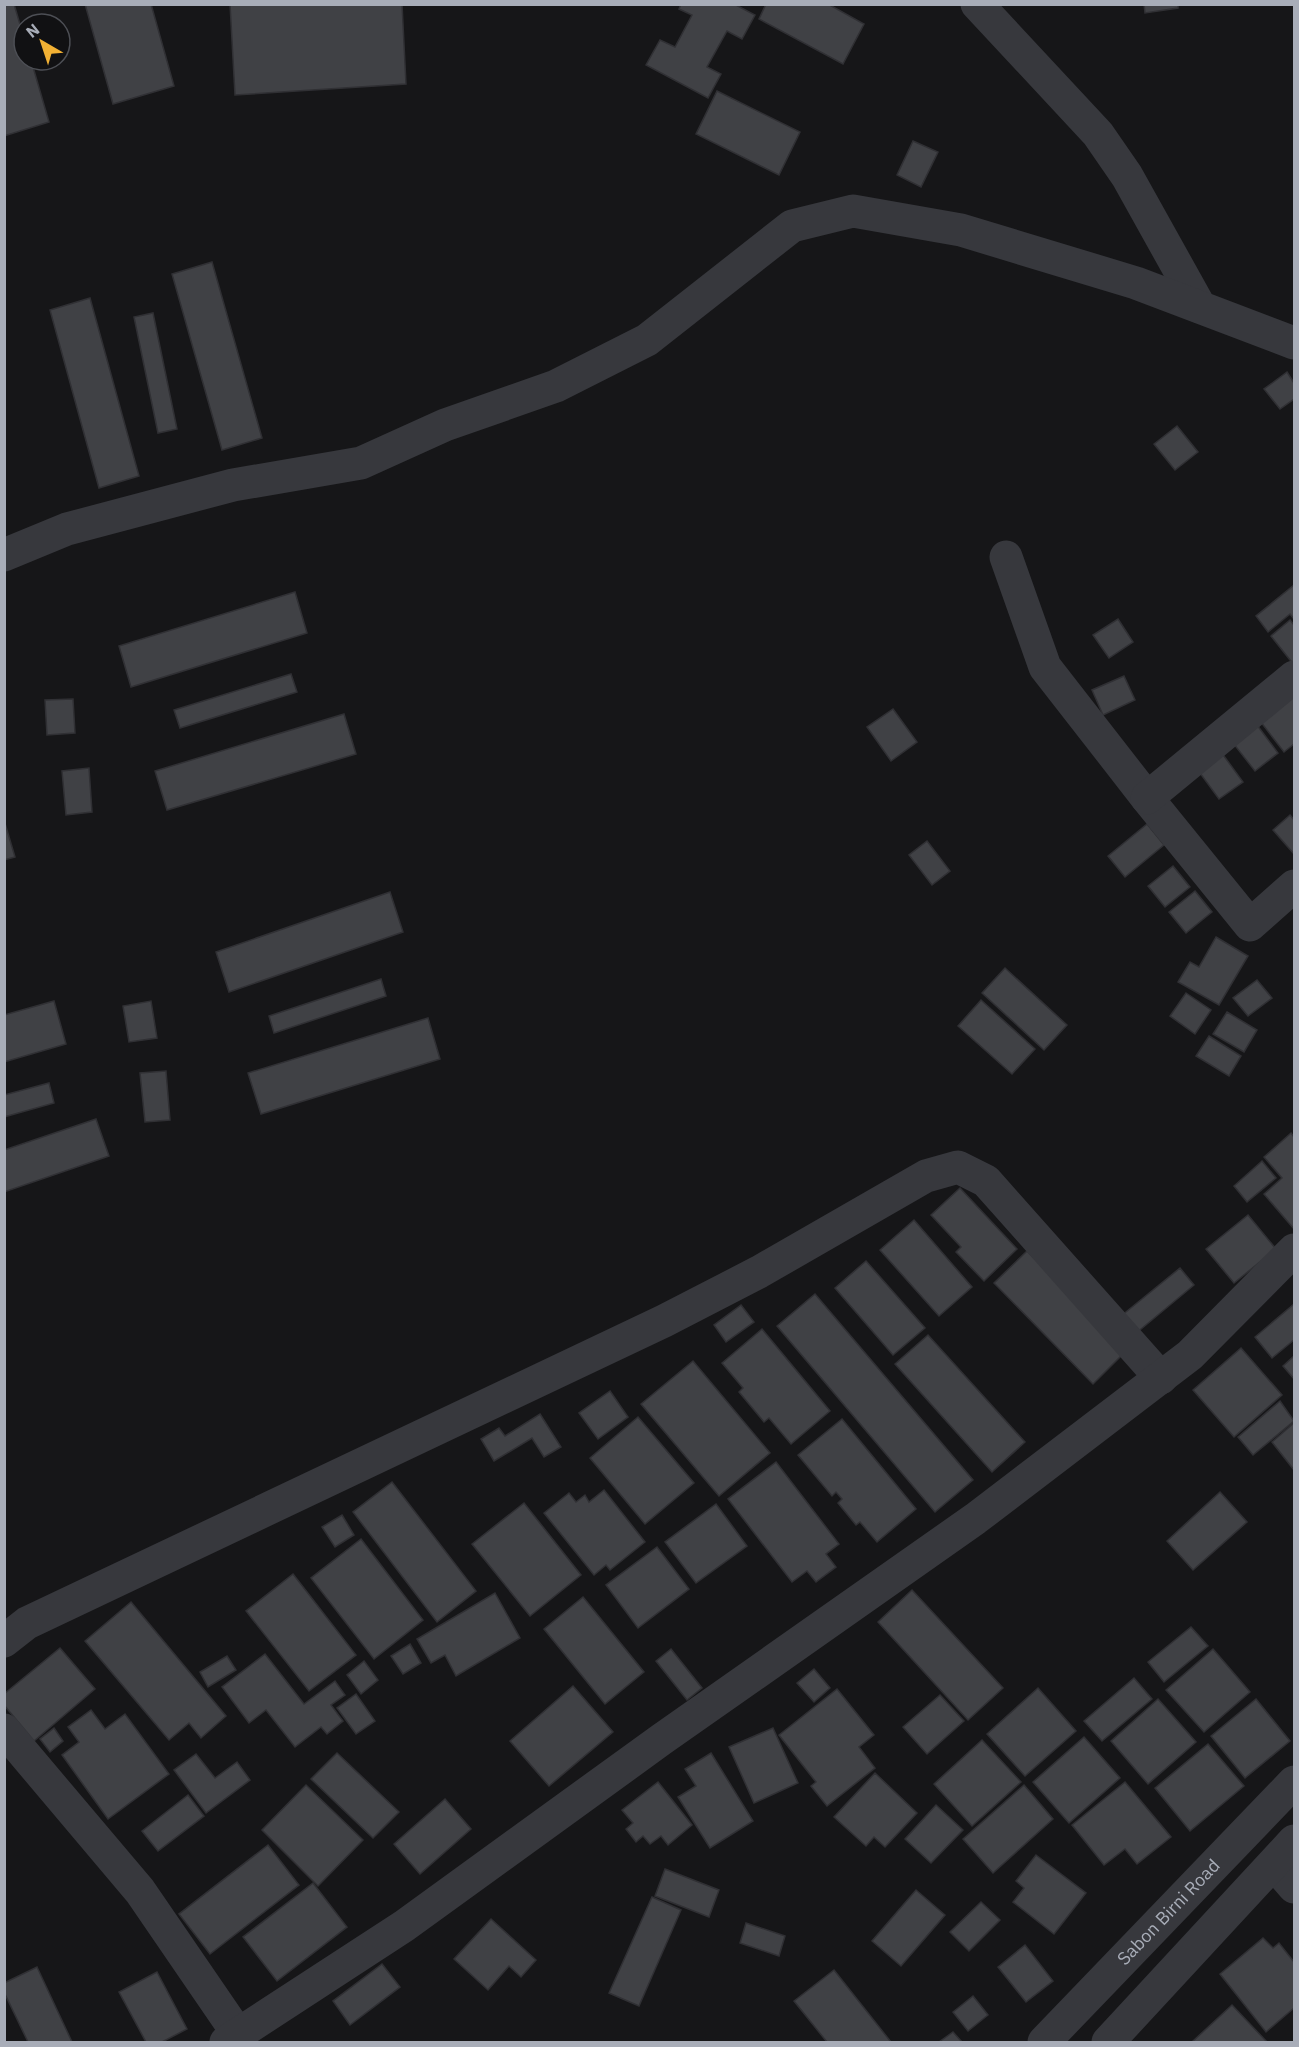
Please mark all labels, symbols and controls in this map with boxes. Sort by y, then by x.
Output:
north arrow [12,12,72,72]
text: N [22,19,43,42]
street label: Sabon Birni Road [1112,1854,1225,1970]

